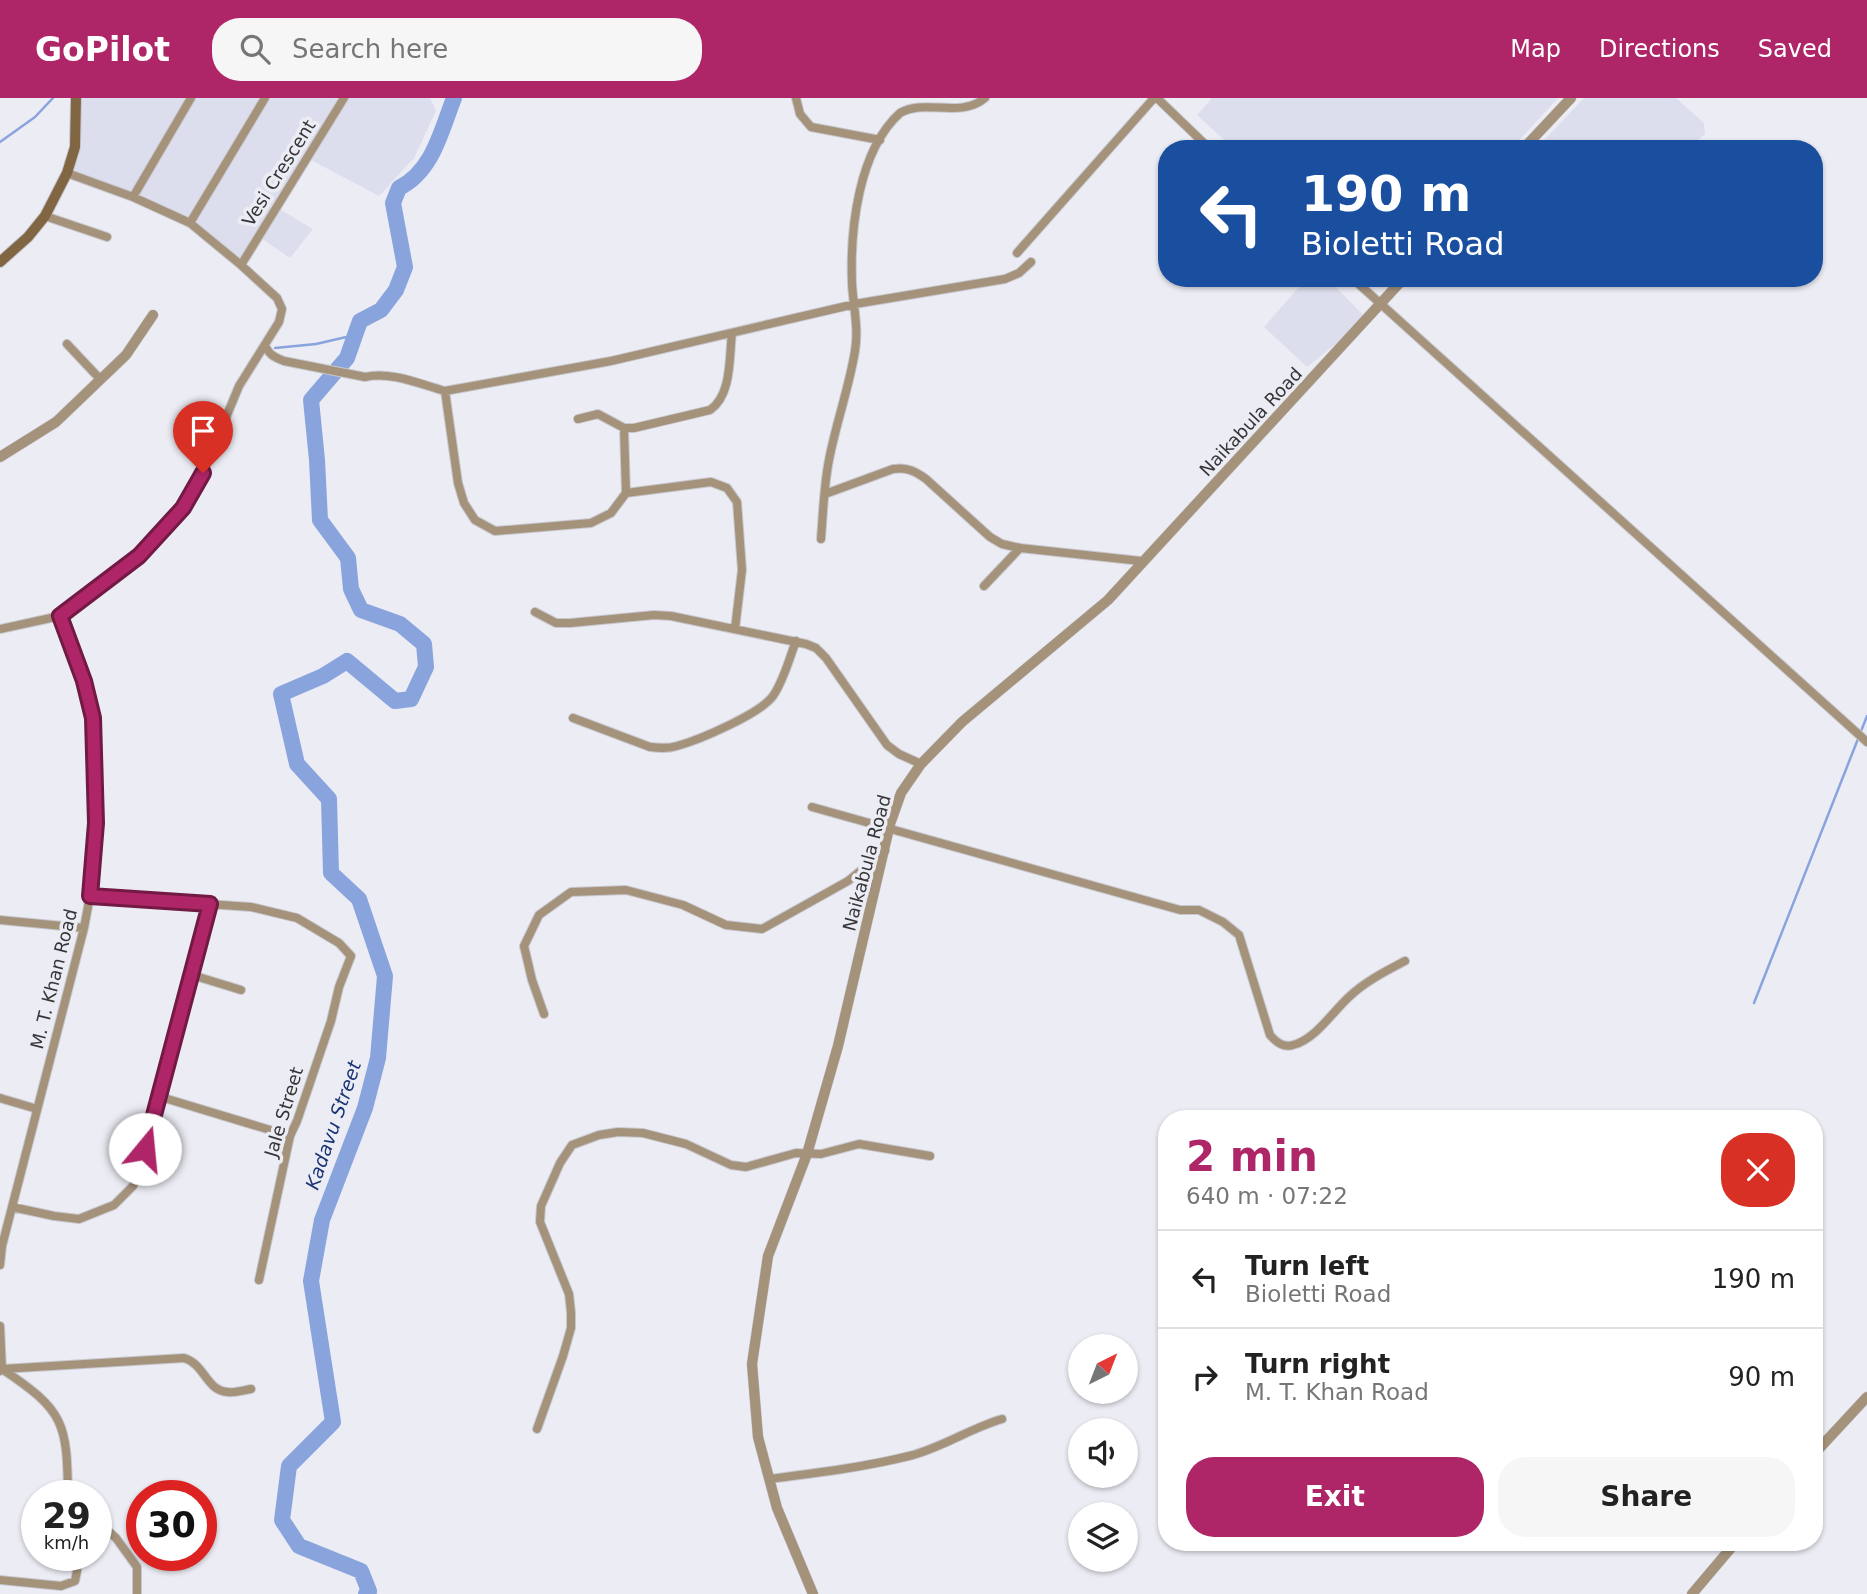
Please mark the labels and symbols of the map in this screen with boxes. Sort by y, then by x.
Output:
street label: Vesi Crescent [237,116,320,230]
street label: Naikabula Road [1195,363,1306,480]
pin [173,401,233,473]
street label: Naikabula Road [838,792,895,933]
street label: M. T. Khan Road [26,907,81,1051]
water label: Kadavu Street [301,1056,366,1192]
street label: Jale Street [260,1064,307,1160]
position arrow [108,1112,182,1186]
north arrow [1068,1334,1138,1404]
speed limit sign: 30 [126,1480,217,1571]

